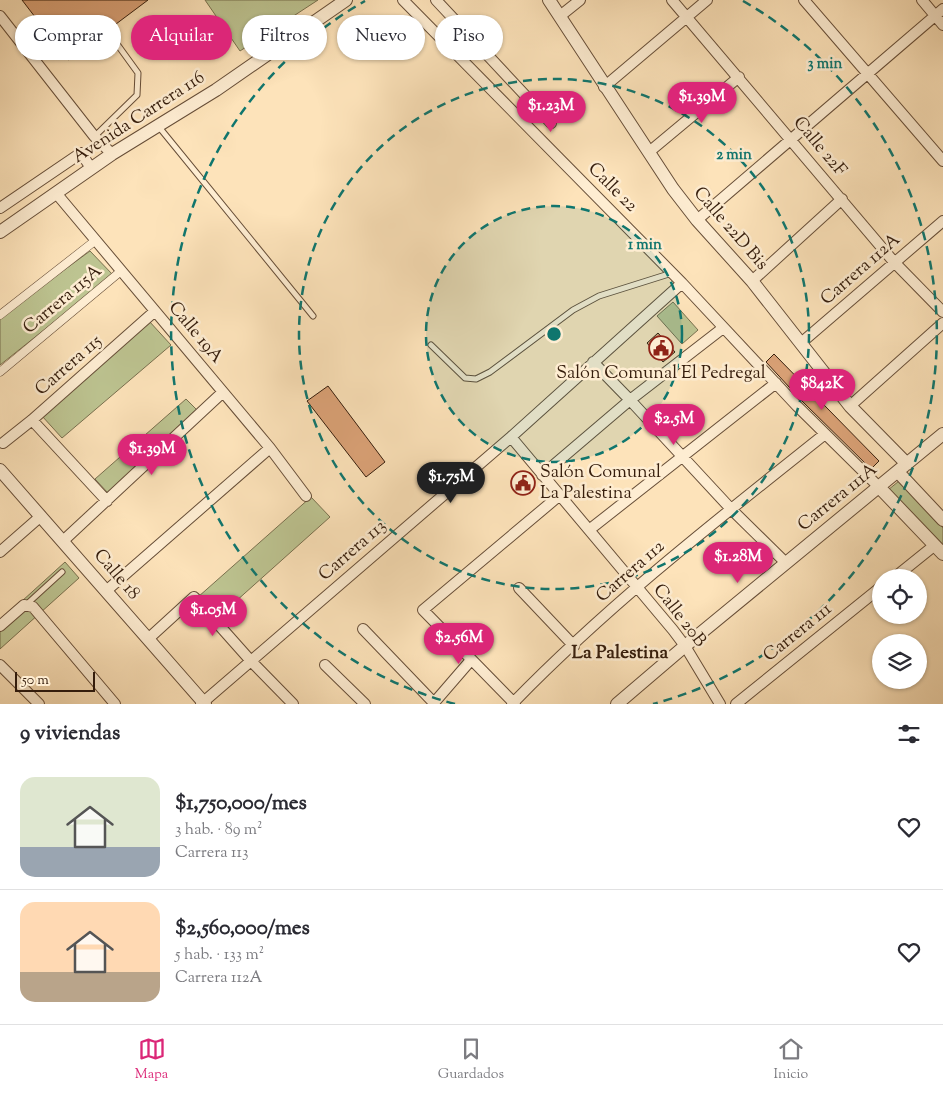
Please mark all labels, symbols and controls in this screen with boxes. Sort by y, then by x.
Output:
chip: Comprar [15,15,121,60]
chip: Alquilar [131,15,232,60]
chip: Filtros [242,15,327,60]
chip: Nuevo [337,15,425,60]
chip: Piso [435,15,503,60]
text: 3 min [808,54,843,75]
street label: Avenida Carrera 116 [68,65,210,171]
pin: $1.39M [661,82,743,124]
text: $1.39M [679,86,725,109]
pin: $1.23M [510,90,592,133]
text: $1.23M [528,95,574,118]
street label: Calle 22F [786,111,852,183]
text: 2 min [716,145,752,166]
street label: Calle 22 [581,157,643,219]
street label: Calle 22D Bis [686,182,774,276]
street label: Carrera 112A [815,228,907,312]
text: 1 min [628,235,662,256]
street label: Carrera 115A [18,259,108,341]
street label: Calle 19A [161,296,229,370]
centre of rings [545,325,563,343]
street label: Carrera 115 [30,329,108,403]
public building icon: Salón Comunal El Pedregal [648,335,674,361]
place label: Salón Comunal El Pedregal [556,361,766,387]
pin: $842K [787,368,857,411]
text: $842K [800,373,844,396]
pin: $2.5M [639,404,709,446]
text: $2.5M [654,408,694,431]
pin: $1.39M [111,434,193,476]
text: $1.39M [129,438,175,461]
street label: Carrera 111A [792,457,884,538]
place label: Salón Comunal La Palestina [540,460,661,507]
pin: $1.75M [410,462,492,504]
text: $1.75M [428,466,474,489]
public building icon: Salón Comunal La Palestina [510,470,536,496]
street label: Carrera 113 [313,514,393,588]
street label: Carrera 112 [591,534,672,609]
pin: $1.28M [697,542,779,584]
street label: Calle 18 [87,544,145,606]
text: $1.28M [714,546,762,569]
map controls [872,569,927,689]
button: locate [872,569,927,624]
street label: Calle 20B [646,579,712,653]
pin: $1.05M [172,594,254,637]
street label: Carrera 111 [758,597,838,669]
text: $1.05M [190,599,236,622]
pin: $2.56M [418,622,500,665]
text: $2.56M [435,627,483,650]
button: layers [872,634,927,689]
district label: La Palestina [572,640,669,667]
scale bar [15,669,95,692]
text: 50 m [22,671,49,691]
text: 9 viviendas [20,719,120,749]
icon: filters [895,720,923,748]
text: $1,750,000/mes [175,789,307,819]
icon: home [60,797,120,857]
icon: heart [895,813,923,841]
text: 3 hab. · 89 m² [175,819,263,842]
text: Carrera 113 [175,842,248,865]
text: $2,560,000/mes [175,914,310,944]
icon: home [60,922,120,982]
icon: heart [895,938,923,966]
text: 5 hab. · 133 m² [175,944,264,967]
text: Carrera 112A [175,967,262,990]
tab: Mapa [135,1035,168,1085]
tab: Guardados [438,1035,504,1085]
tab: Inicio [774,1035,808,1085]

